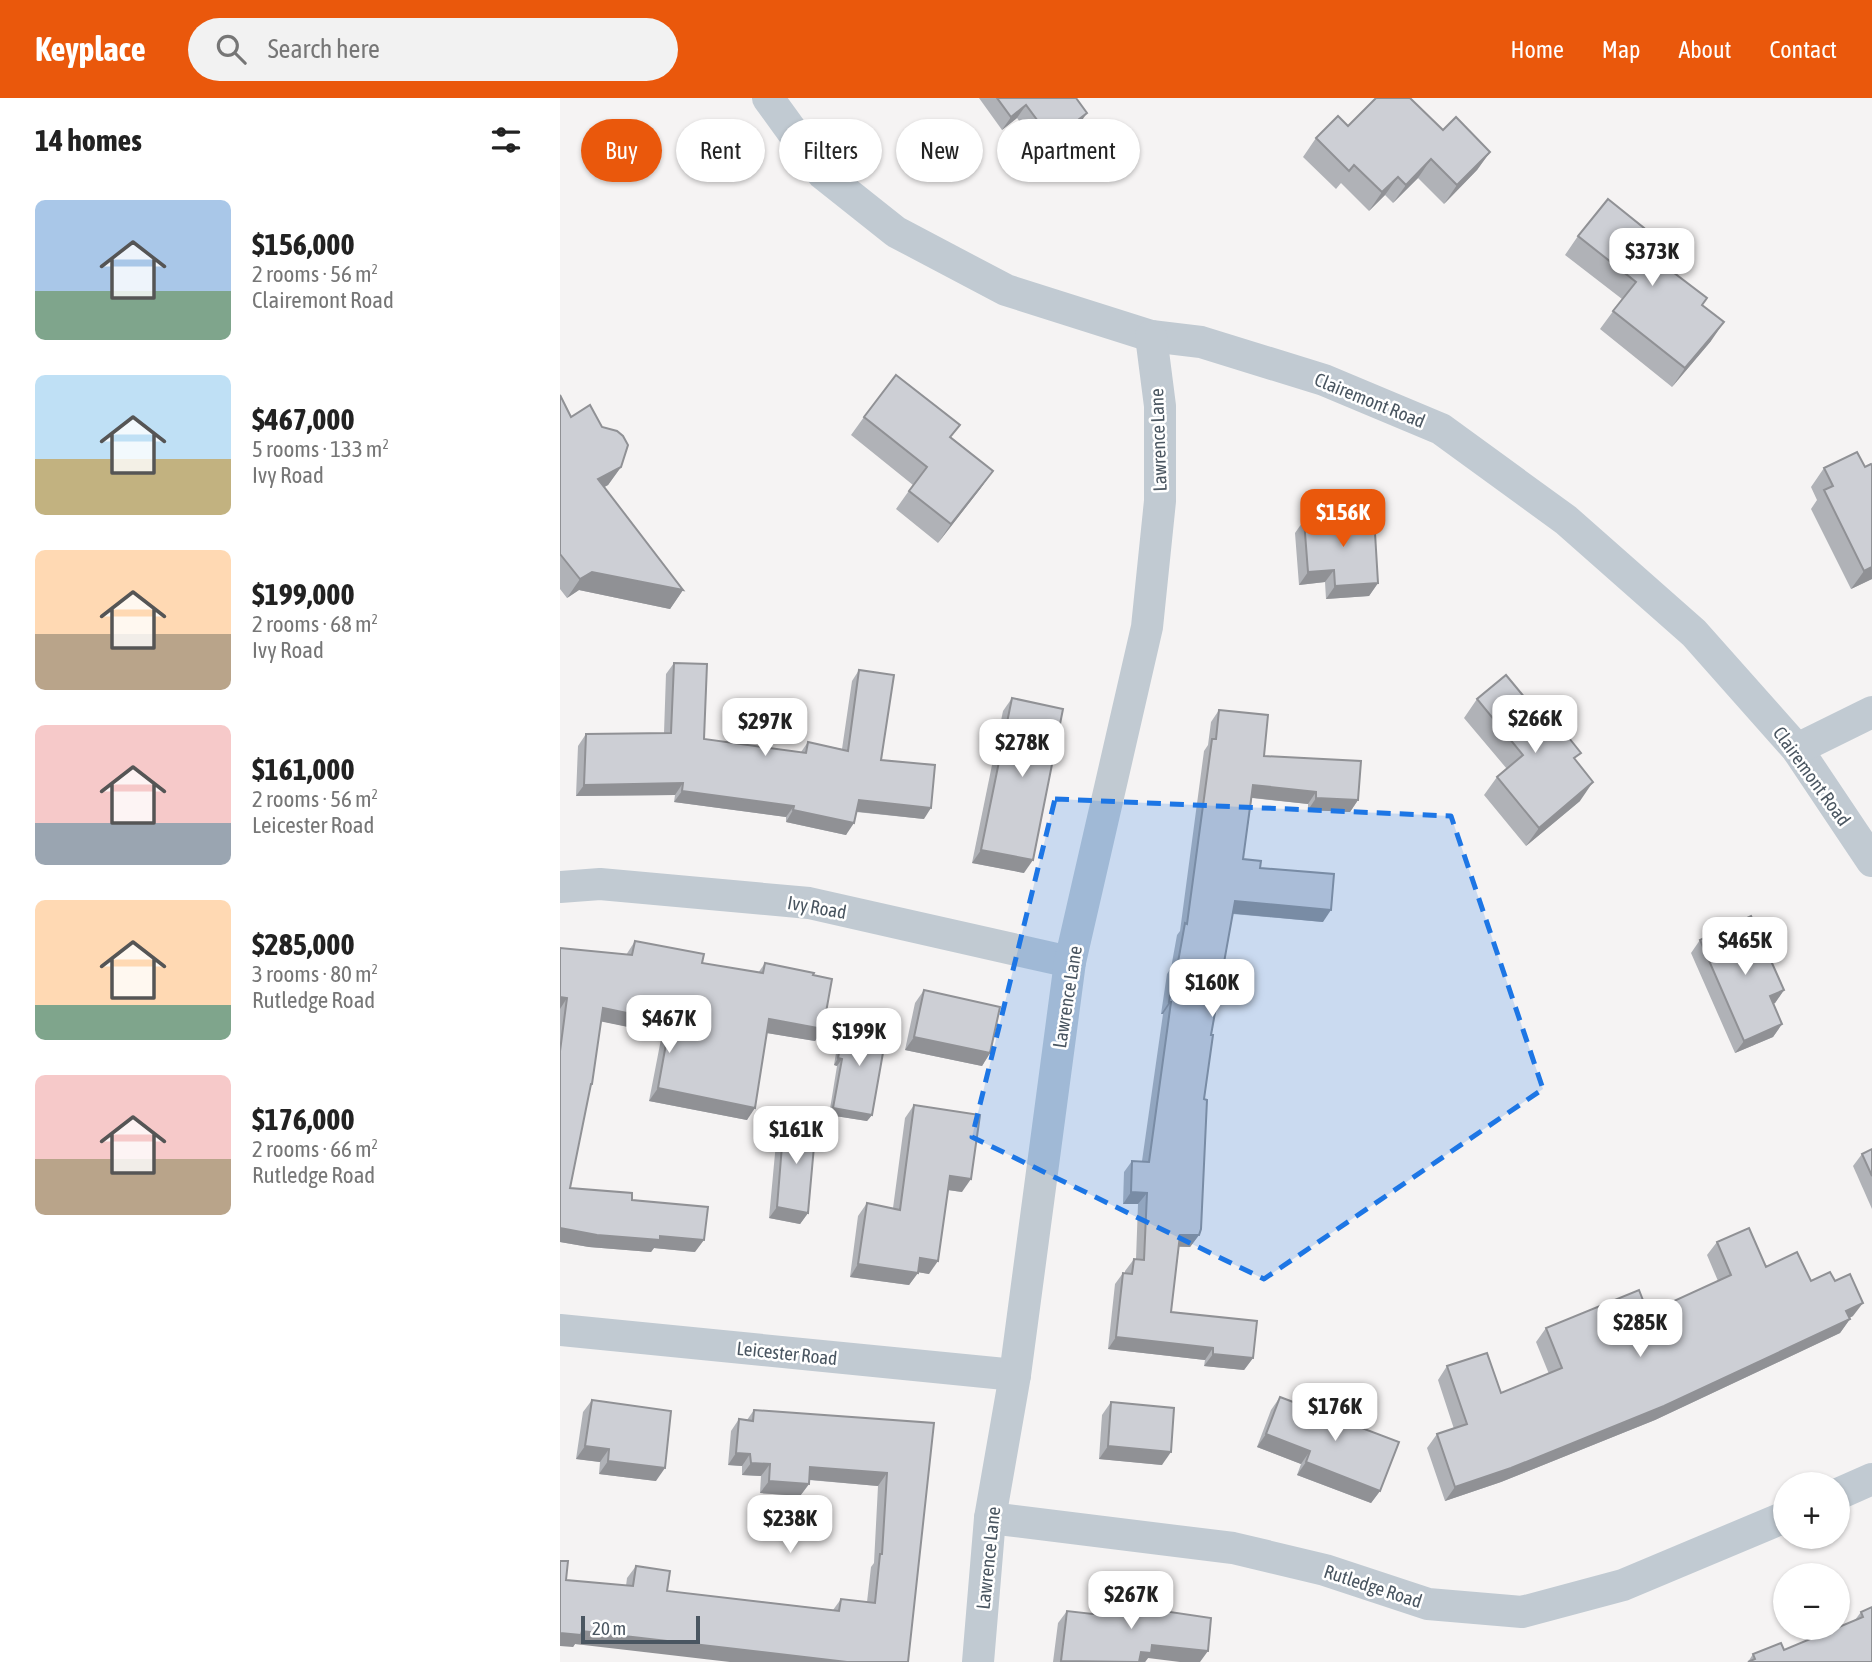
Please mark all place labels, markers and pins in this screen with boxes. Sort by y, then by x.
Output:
pin: $373K [1603,228,1701,288]
pin: $156K [1294,490,1392,549]
pin: $266K [1486,696,1584,755]
pin: $297K [716,698,814,758]
pin: $278K [973,720,1071,779]
pin: $465K [1696,918,1794,977]
pin: $160K [1163,960,1261,1019]
pin: $467K [620,996,718,1055]
pin: $199K [810,1009,908,1068]
pin: $161K [747,1107,845,1166]
pin: $285K [1591,1300,1689,1359]
pin: $176K [1286,1384,1384,1443]
pin: $238K [741,1496,839,1555]
pin: $267K [1082,1572,1180,1631]

